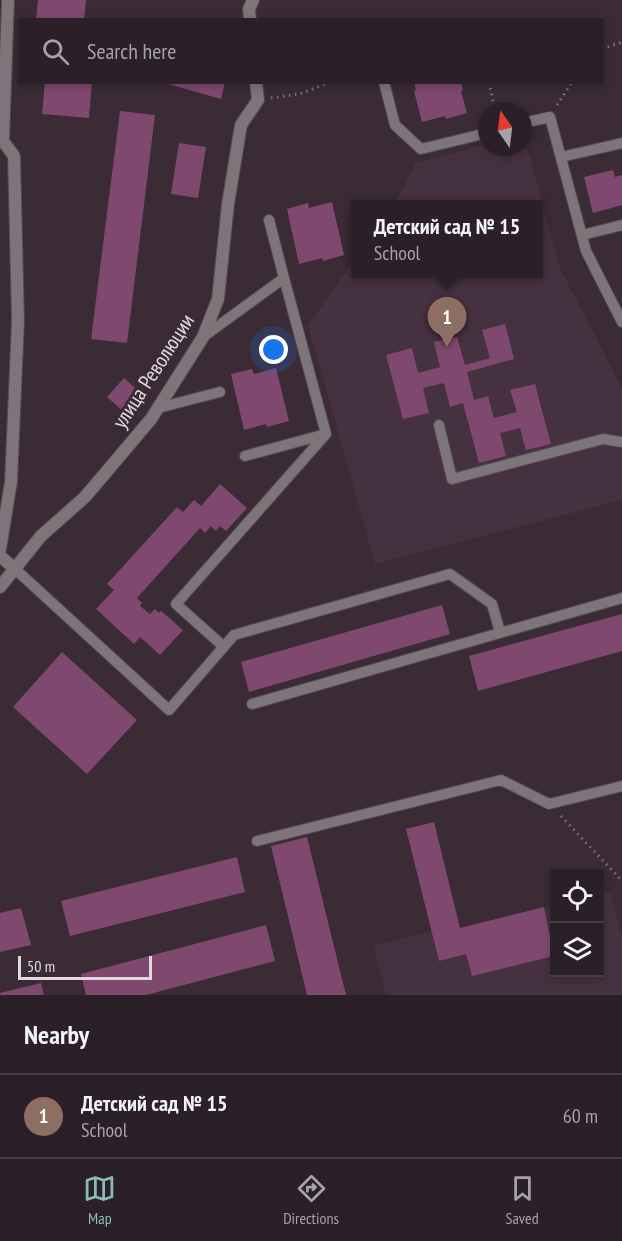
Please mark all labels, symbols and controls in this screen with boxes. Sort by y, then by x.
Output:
search box [18,18,604,84]
icon: search [39,35,72,68]
text: Search here [87,37,176,65]
north arrow [478,102,532,156]
popup [351,200,543,278]
text: Детский сад № 15 [374,212,520,240]
text: School [374,240,420,266]
pin: 1 [428,298,466,347]
street label: улица Революции [106,309,200,433]
your location [259,335,288,364]
map controls [550,869,604,977]
button: locate [550,869,604,923]
button: layers [550,923,604,977]
scale bar [18,953,152,980]
text: 50 m [27,956,55,976]
text: Nearby [24,1018,89,1051]
text: Детский сад № 15 [81,1089,227,1117]
text: 1 [39,1103,48,1129]
text: 60 m [563,1103,598,1129]
text: School [81,1117,127,1143]
tab: Map [83,1172,116,1228]
tab: Directions [283,1172,339,1228]
tab: Saved [506,1172,539,1228]

